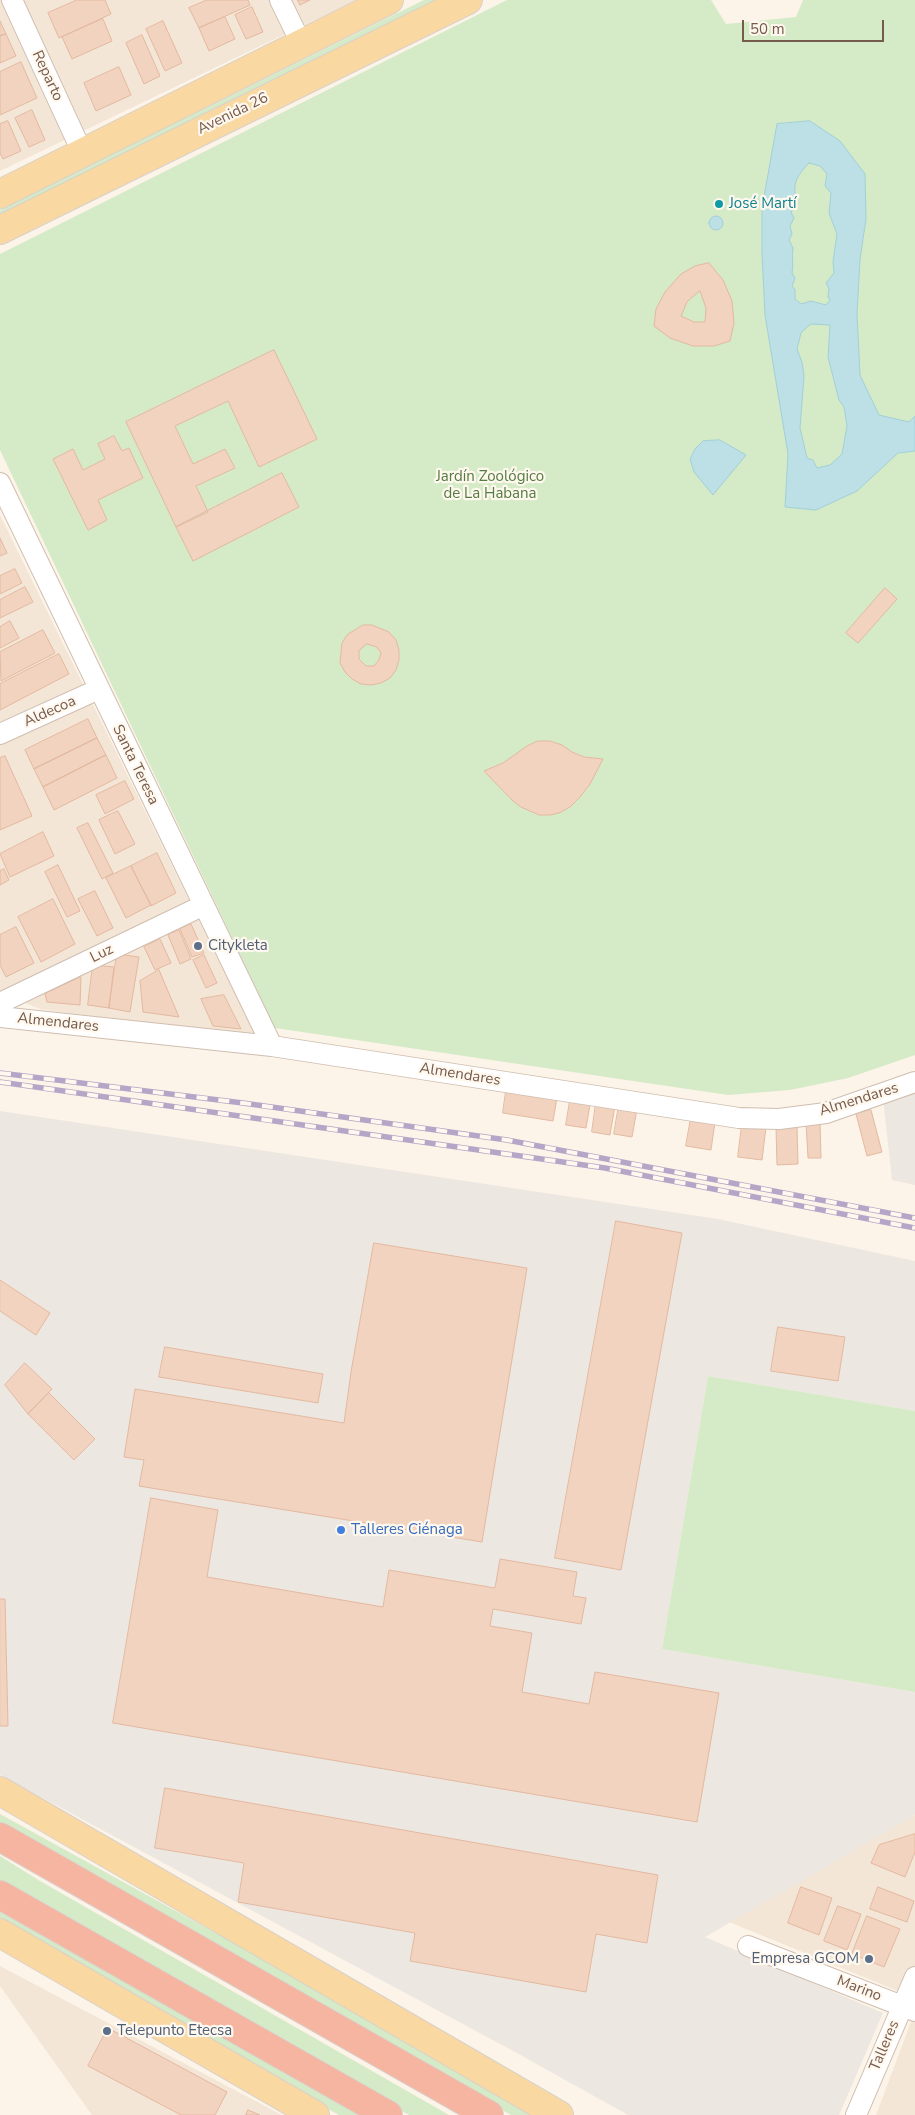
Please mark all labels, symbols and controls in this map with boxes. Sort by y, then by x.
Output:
scale bar [745,10,888,42]
text: 50 m [750,19,785,39]
street label: Reparto [27,48,67,104]
street label: Avenida 26 [195,89,271,139]
place label: José Martí [729,195,797,213]
marker: José Martí [713,198,725,210]
park label: Jardín Zoológico de La Habana [436,468,544,503]
street label: Aldecoa [21,693,79,731]
street label: Santa Teresa [108,722,162,808]
place label: Citykleta [208,937,268,955]
marker: Citykleta [192,940,204,952]
street label: Luz [88,941,116,967]
street label: Almendares [16,1010,100,1036]
street label: Almendares [418,1060,502,1090]
street label: Almendares [817,1079,901,1121]
place label: Talleres Ciénaga [351,1521,463,1539]
marker: Talleres Ciénaga [335,1524,347,1536]
place label: Empresa GCOM [751,1950,859,1968]
marker: Empresa GCOM [863,1953,875,1965]
street label: Marino [834,1972,884,2006]
street label: Talleres [866,2018,904,2074]
place label: Telepunto Etecsa [117,2022,232,2040]
marker: Telepunto Etecsa [101,2025,113,2037]

